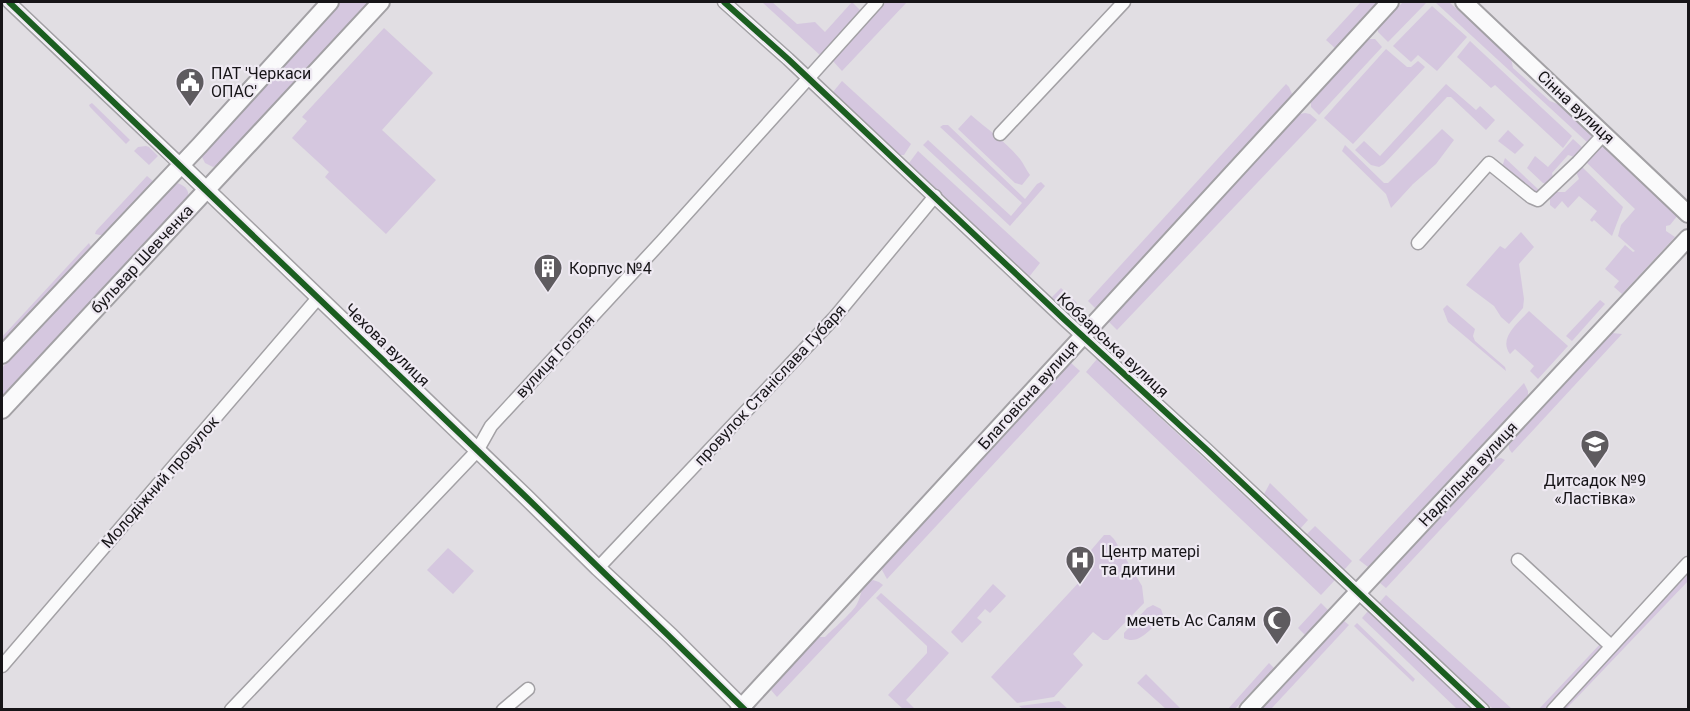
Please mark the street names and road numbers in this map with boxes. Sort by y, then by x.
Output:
street label: Сінна вулиця [1533,66,1619,148]
street label: бульвар Шевченка [87,201,197,317]
street label: Кобзарська вулиця [1053,288,1173,402]
street label: Чехова вулиця [340,299,434,391]
street label: провулок Станіслава Губаря [690,301,850,469]
street label: вулиця Гоголя [511,310,599,402]
street label: Благовісна вулиця [974,337,1082,453]
street label: Молодіжний провулок [97,412,223,552]
street label: Надпільна вулиця [1415,418,1521,530]

